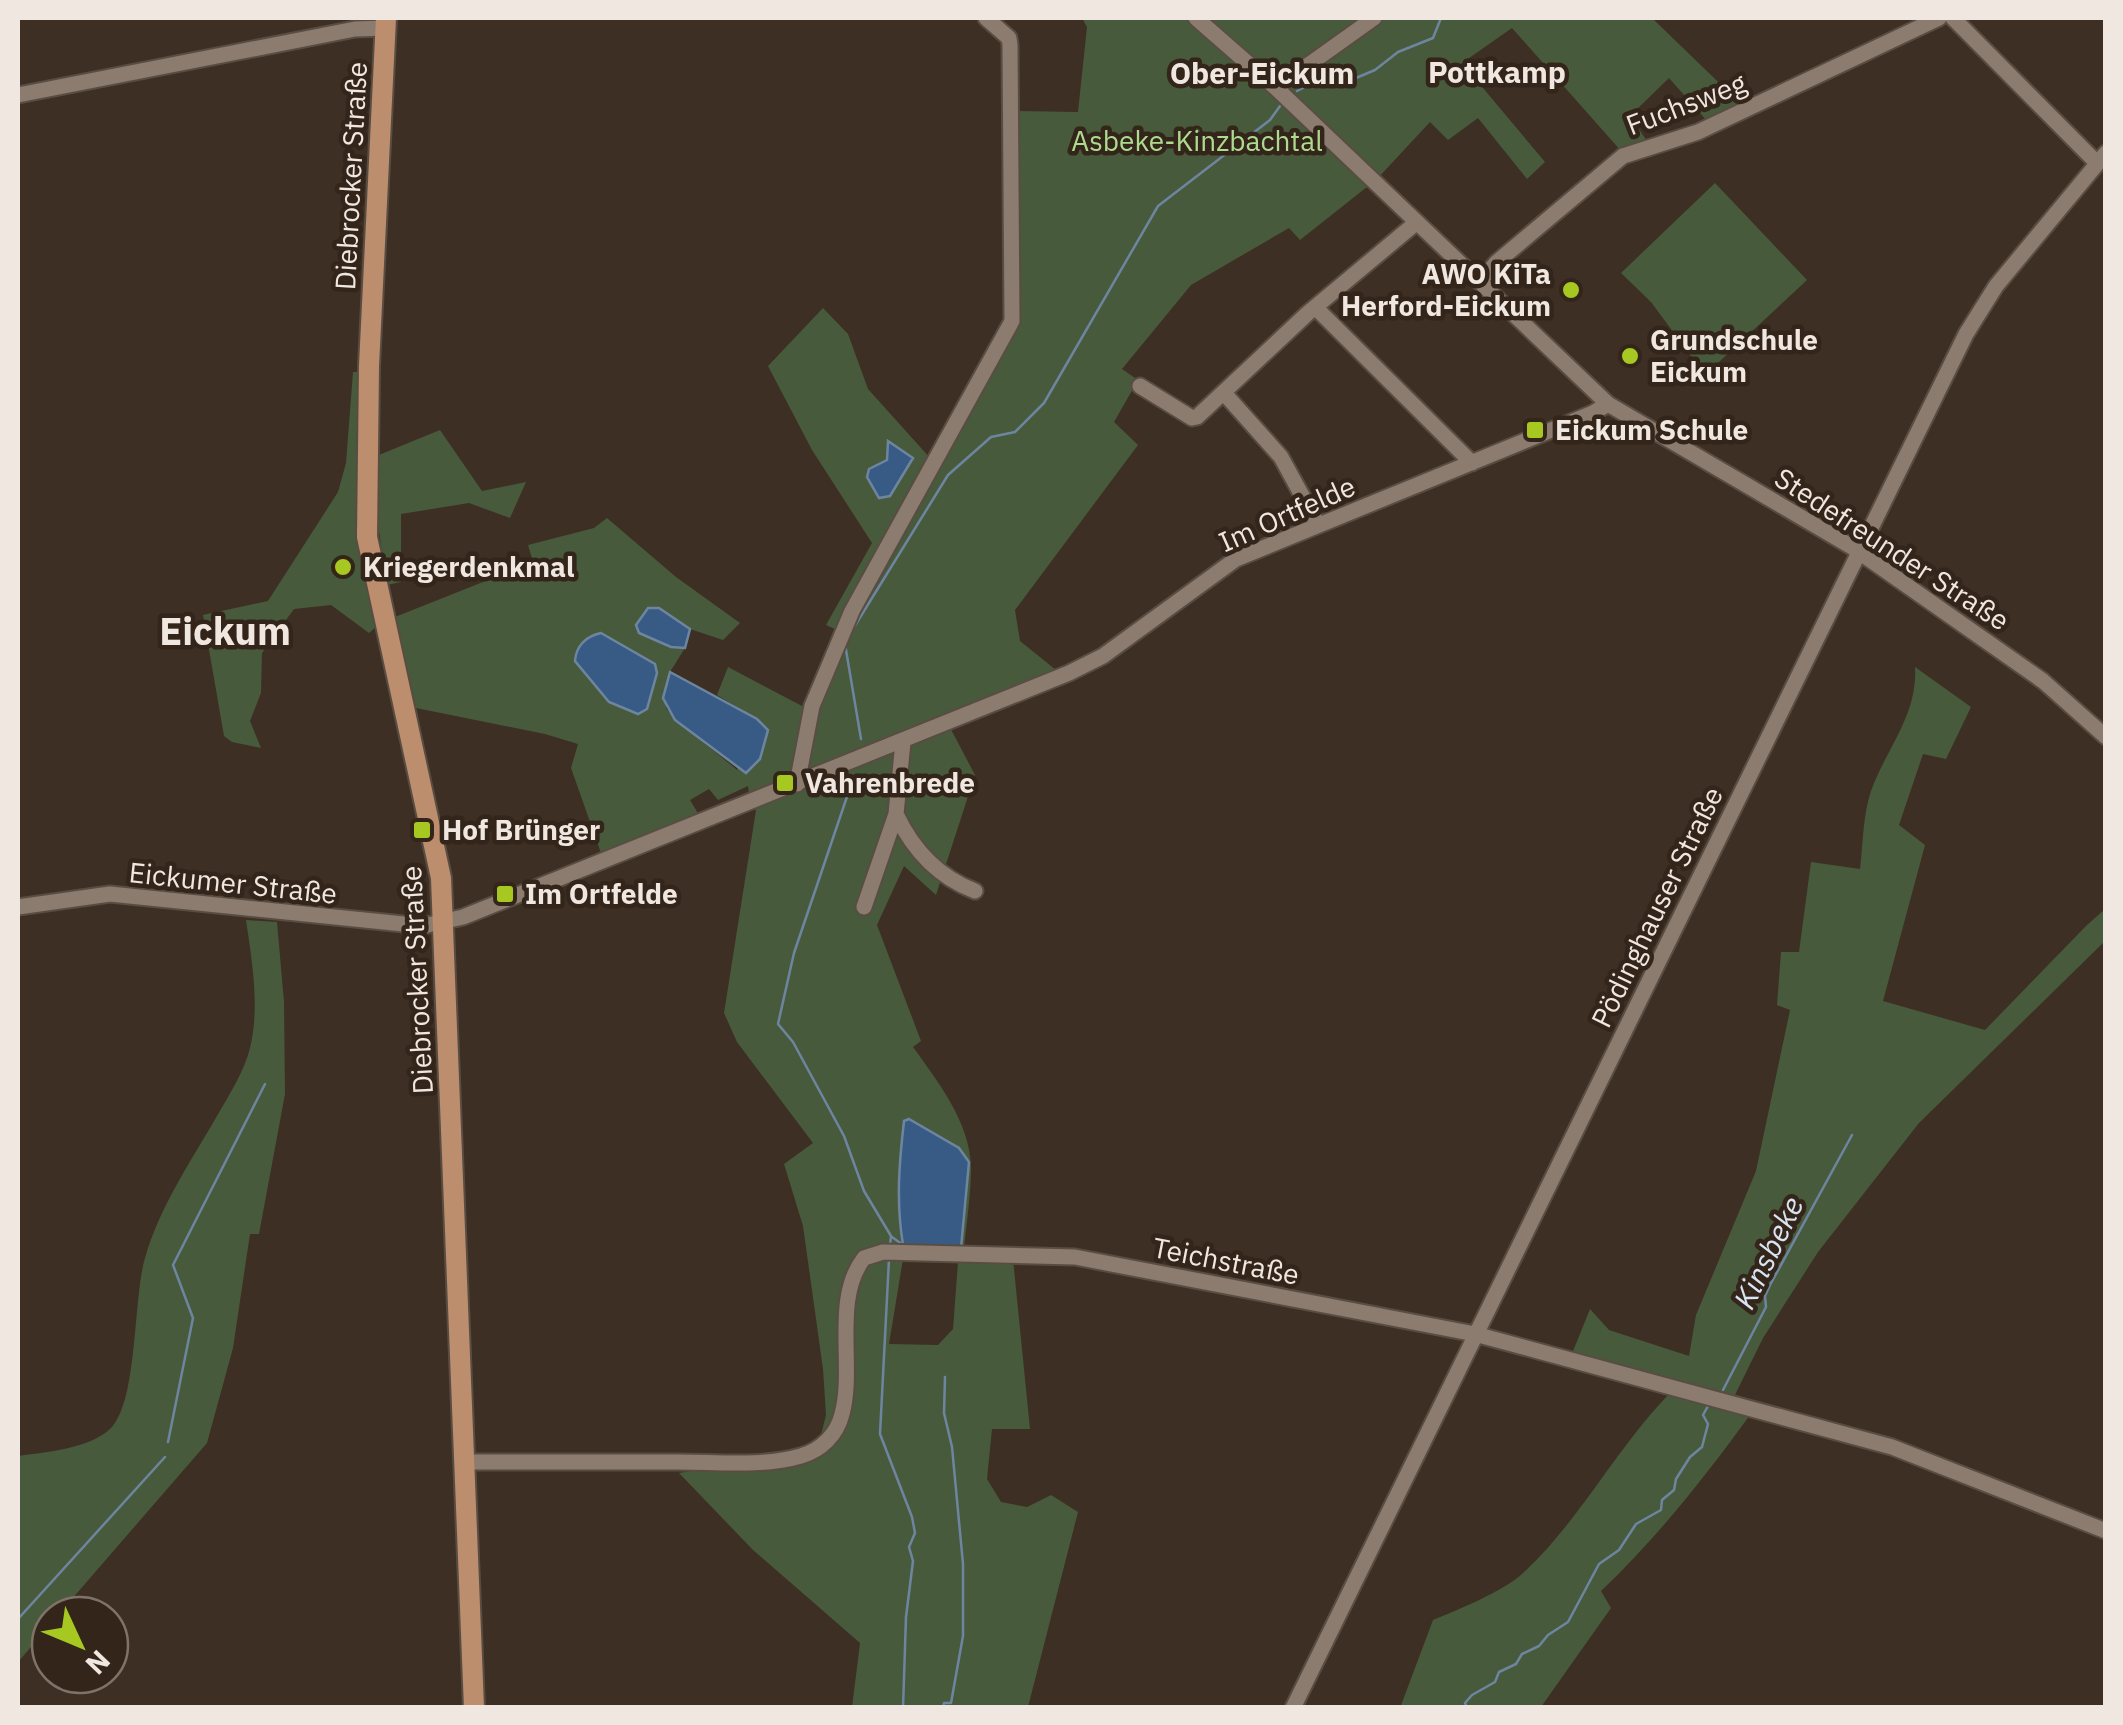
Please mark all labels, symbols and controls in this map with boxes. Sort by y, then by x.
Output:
district label: Pottkamp [1428,52,1566,91]
district label: Ober-Eickum [1170,53,1354,92]
street label: Diebrocker Straße [326,61,375,291]
street label: Fuchsweg [1620,64,1751,143]
park label: Asbeke-Kinzbachtal [1071,122,1323,159]
place label: AWO KiTa Herford-Eickum [1341,255,1551,324]
marker: AWO KiTa Herford-Eickum [1560,279,1582,301]
place label: Grundschule Eickum [1650,321,1818,390]
marker: Grundschule Eickum [1619,345,1641,367]
place label: Eickum Schule [1555,411,1748,448]
marker: Eickum Schule [1524,419,1546,441]
street label: Stedefreunder Straße [1768,459,2017,638]
street label: Im Ortfelde [1213,467,1361,560]
place label: Kriegerdenkmal [363,548,575,585]
marker: Kriegerdenkmal [332,556,354,578]
district label: Eickum [159,606,291,655]
place label: Vahrenbrede [805,764,975,801]
marker: Vahrenbrede [774,772,796,794]
street label: Pödinghauser Straße [1582,780,1731,1033]
place label: Hof Brünger [442,811,600,848]
marker: Hof Brünger [411,819,433,841]
street label: Eickumer Straße [127,853,339,912]
street label: Diebrocker Straße [392,865,441,1095]
place label: Im Ortfelde [525,875,678,912]
marker: Im Ortfelde [494,883,516,905]
water label: Kinsbeke [1724,1190,1812,1315]
street label: Teichstraße [1150,1228,1302,1293]
north arrow [30,1595,130,1695]
text: N [78,1643,119,1683]

